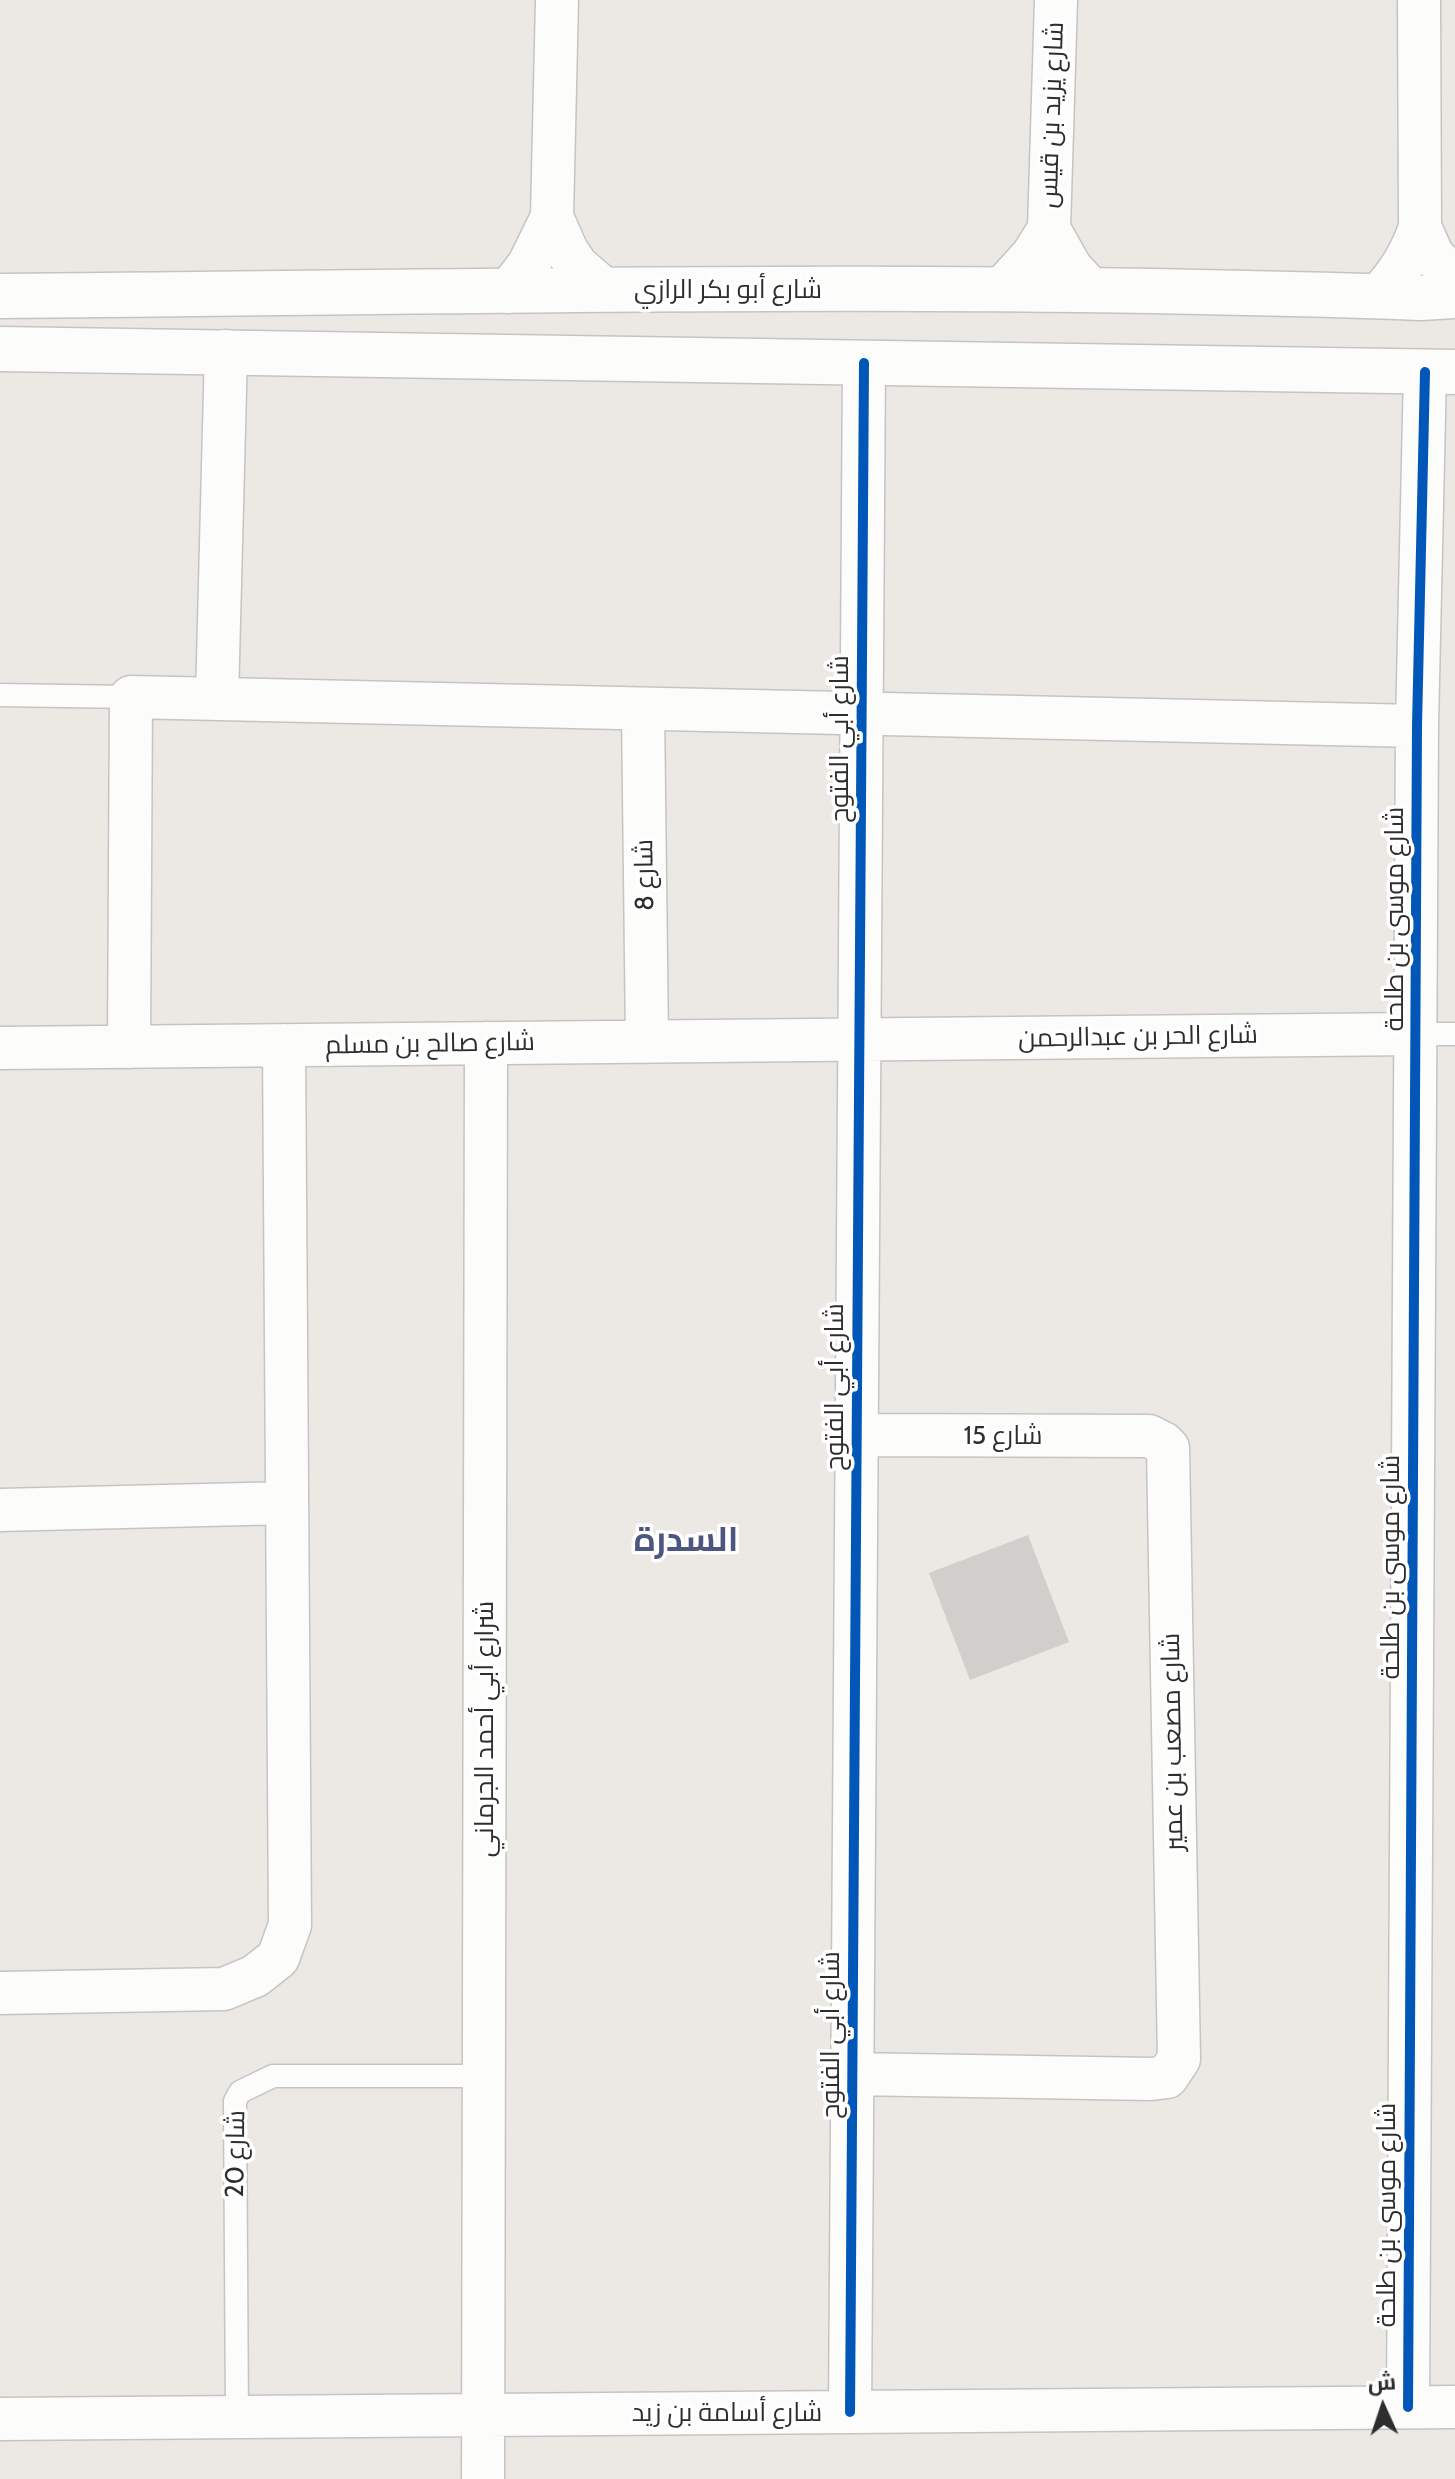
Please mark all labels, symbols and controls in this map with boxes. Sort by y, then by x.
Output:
street label: شارع يزيد بن قيس [1033,21,1071,209]
street label: شارع أبو بكر الرازي [634,274,822,306]
street label: شارع أبي الفتوح [824,655,856,823]
street label: شارع موسى بن طلحة [1379,807,1411,1031]
street label: شارع 8 [629,839,661,911]
street label: شارع الحر بن عبدالرحمن [1018,1019,1258,1055]
street label: شارع صالح بن مسلم [325,1027,535,1061]
street label: شارع أبي الفتوح [819,1303,851,1471]
street label: شارع 15 [964,1420,1042,1452]
street label: شارع موسى بن طلحة [1375,1455,1407,1679]
district label: السدرة [634,1521,738,1561]
street label: شرارع أبي أحمد الجرماني [469,1601,501,1857]
street label: شارع مصعب بن عمير [1155,1633,1191,1851]
street label: شارع أبي الفتوح [815,1951,847,2119]
street label: شارع موسى بن طلحة [1371,2103,1403,2327]
street label: شارع 20 [220,2110,252,2198]
north arrow [1343,2367,1423,2447]
text: ش [1367,2368,1397,2397]
street label: شارع أسامة بن زيد [632,2397,822,2429]

